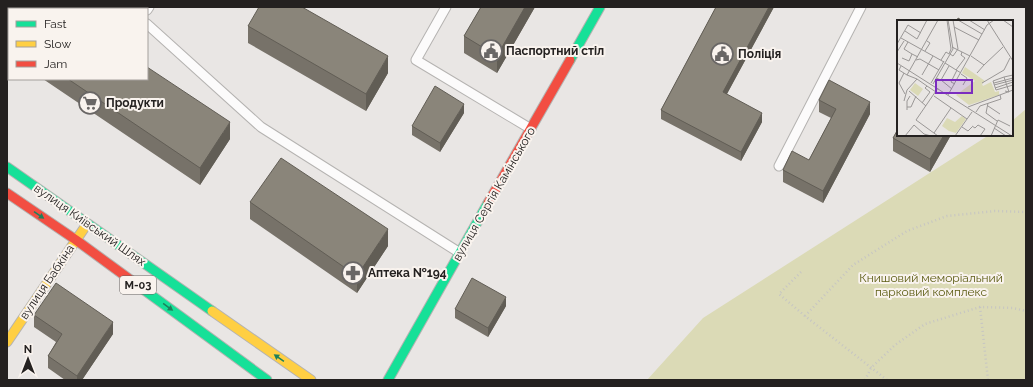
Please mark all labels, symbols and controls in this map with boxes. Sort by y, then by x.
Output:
legend [8,8,148,80]
text: Fast [44,17,67,31]
inset map [897,20,1013,136]
text: Slow [44,37,71,51]
public building icon: Паспортний стіл [478,38,504,64]
public building icon: Поліція [709,41,735,67]
place label: Паспортний стіл [506,44,604,58]
place label: Поліція [738,47,781,61]
text: Jam [44,57,67,71]
supermarket icon: Продукти [77,90,103,116]
place label: Продукти [106,96,164,110]
street label: вулиця Сергія Камінського [450,125,538,263]
street label: вулиця Київський Шлях [31,181,149,269]
one-way arrow [34,211,44,219]
street label: вулиця Бабкіна [17,242,77,322]
pharmacy icon: Аптека №194 [340,260,366,286]
place label: Аптека №194 [368,266,447,280]
park label: Книшовий меморіальний парковий комплекс [859,271,1003,299]
road number: М-03 [120,276,156,294]
one-way arrow [162,303,173,311]
north arrow [8,339,48,379]
text: N [24,343,32,356]
one-way arrow [274,354,285,362]

